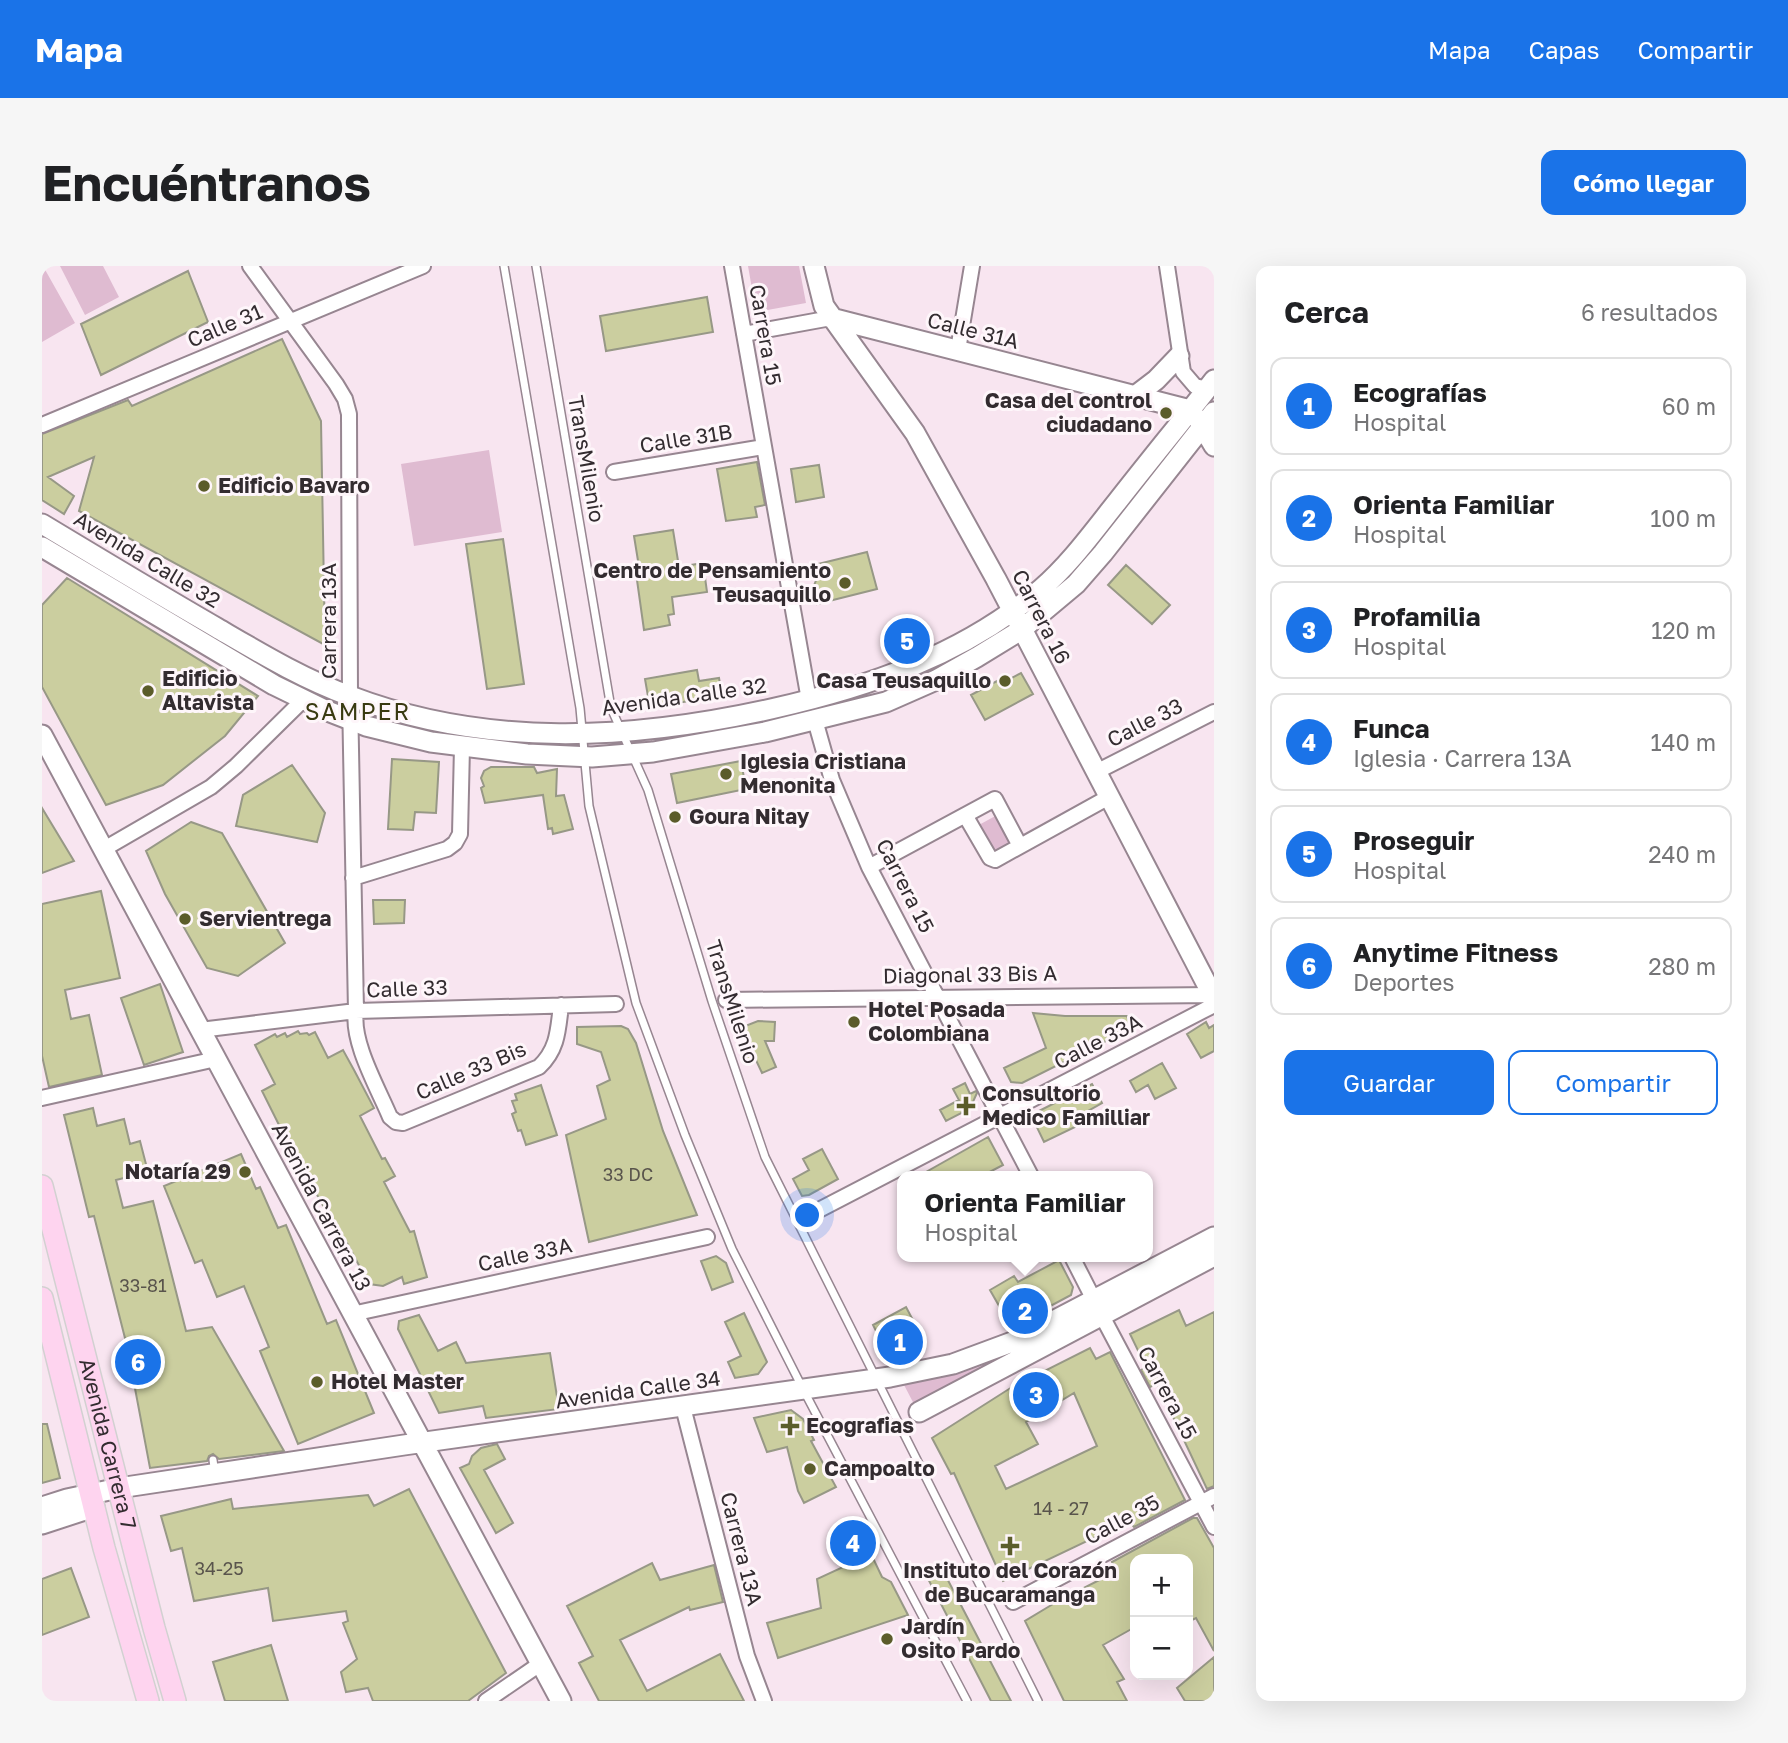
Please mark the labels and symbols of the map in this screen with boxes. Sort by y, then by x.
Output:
street label: Carrera 15 [744,282,788,387]
street label: Calle 31 [183,298,266,353]
street label: Calle 31A [925,306,1022,354]
place label: Casa del control ciudadano [985,387,1152,437]
street label: TransMilenio [563,393,611,524]
marker: Casa del control ciudadano [1158,405,1174,421]
street label: Calle 31B [638,418,734,458]
place label: Edificio Bavaro [218,472,370,498]
marker: Edificio Bavaro [196,478,212,494]
street label: Avenida Calle 32 [70,505,225,613]
place label: Centro de Pensamiento Teusaquillo [593,557,831,607]
street label: Carrera 13A [315,563,341,679]
street label: Carrera 16 [1007,565,1077,668]
marker: Centro de Pensamiento Teusaquillo [837,575,853,591]
pin: 5 [884,615,930,667]
place label: Edificio Altavista [162,665,254,715]
place label: Casa Teusaquillo [816,667,991,693]
street label: Avenida Calle 32 [600,672,768,720]
marker: Casa Teusaquillo [997,673,1013,689]
marker: Edificio Altavista [140,683,156,699]
street label: Calle 33 [1102,692,1187,752]
district label: SAMPER [305,697,411,725]
place label: Iglesia Cristiana Menonita [740,748,906,798]
marker: Iglesia Cristiana Menonita [718,766,734,782]
place label: Goura Nitay [689,803,810,829]
marker: Goura Nitay [667,809,683,825]
street label: Carrera 15 [871,834,941,937]
place label: Servientrega [199,905,331,931]
marker: Servientrega [177,911,193,927]
street label: TransMilenio [701,937,765,1067]
street label: Diagonal 33 Bis A [883,959,1057,989]
street label: Calle 33 [366,974,448,1002]
place label: Hotel Posada Colombiana [868,996,1005,1046]
street label: Calle 33A [1049,1008,1146,1074]
marker: Hotel Posada Colombiana [846,1014,862,1030]
street label: Calle 33 Bis [411,1035,530,1105]
place label: Consultorio Medico Familliar [982,1080,1150,1130]
marker: Consultorio Medico Familliar [956,1096,976,1116]
street label: Avenida Carrera 13 [267,1118,377,1295]
place label: Notaría 29 [124,1158,231,1184]
house number: 33 DC [603,1163,653,1185]
marker: Notaría 29 [237,1164,253,1180]
your location [790,1198,824,1232]
street label: Calle 33A [475,1231,574,1277]
house number: 33-81 [119,1274,167,1296]
pin: 2 [1002,1285,1048,1337]
pin: 1 [877,1316,923,1368]
pin: 6 [115,1336,161,1388]
street label: Carrera 15 [1132,1341,1203,1444]
street label: Avenida Carrera 7 [74,1355,142,1532]
street label: Avenida Calle 34 [553,1365,722,1413]
place label: Hotel Master [331,1368,464,1394]
pin: 3 [1013,1369,1059,1421]
marker: Hotel Master [309,1374,325,1390]
place label: Ecografias [806,1412,914,1438]
marker: Ecografias [780,1416,800,1436]
place label: Campoalto [824,1455,935,1481]
marker: Campoalto [802,1461,818,1477]
street label: Carrera 13A [715,1489,769,1608]
street label: Calle 35 [1080,1489,1164,1550]
house number: 14 - 27 [1033,1497,1089,1519]
pin: 4 [830,1517,876,1569]
marker: Instituto del Corazón de Bucaramanga [1000,1536,1020,1556]
house number: 34-25 [194,1557,244,1579]
place label: Instituto del Corazón de Bucaramanga [903,1557,1117,1607]
place label: Jardín Osito Pardo [901,1613,1020,1663]
marker: Jardín Osito Pardo [879,1631,895,1647]

